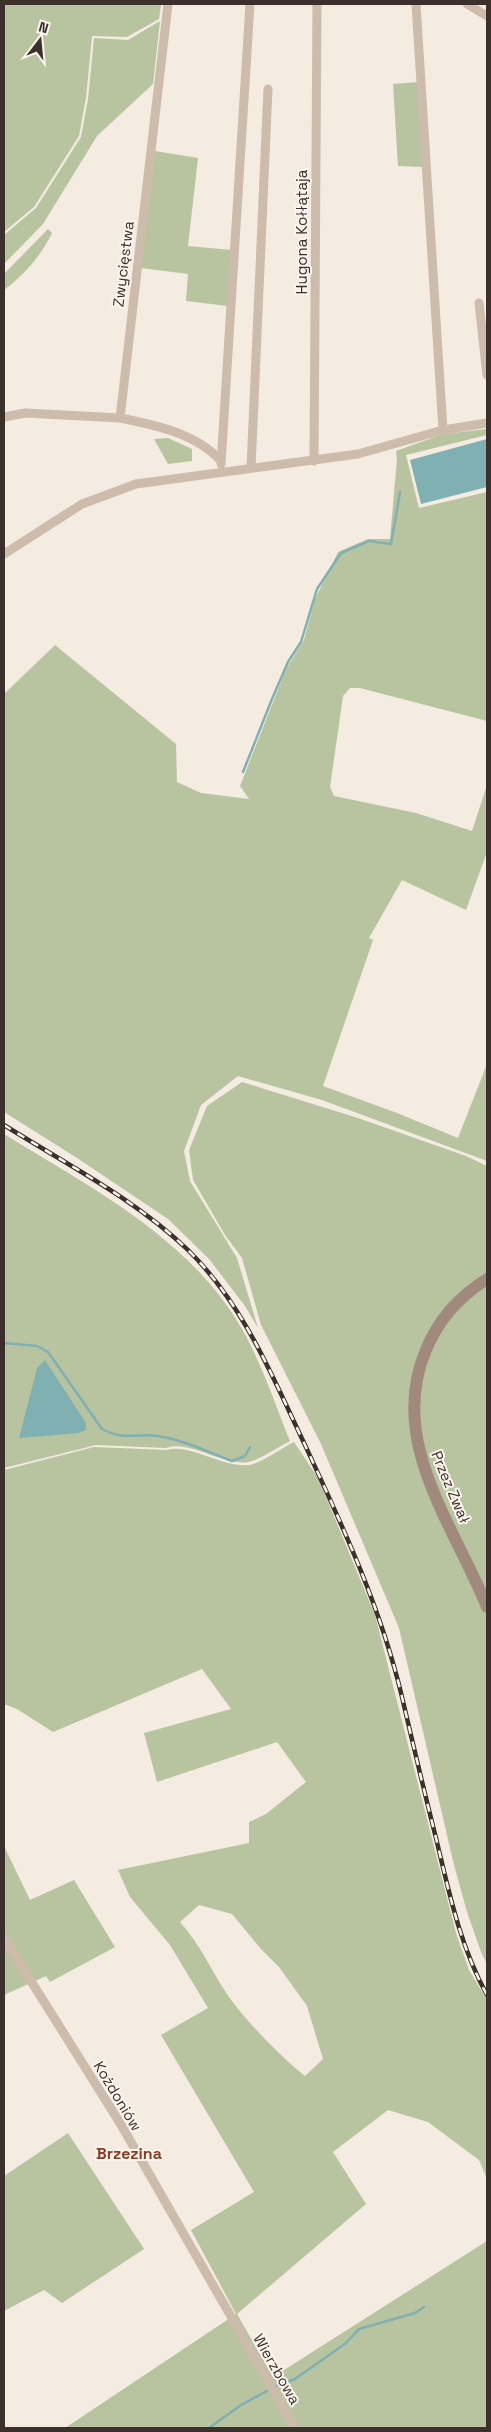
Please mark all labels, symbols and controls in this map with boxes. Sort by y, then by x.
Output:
north arrow [15,15,65,65]
text: N [37,18,51,37]
street label: Hugona Kołłątaja [292,169,311,294]
street label: Zwycięstwa [108,220,138,308]
street label: Przez Zwał [427,1448,475,1527]
street label: Kożdoniów [90,2058,146,2134]
district label: Brzezina [96,2143,162,2164]
street label: Wierzbowa [249,2330,305,2408]

